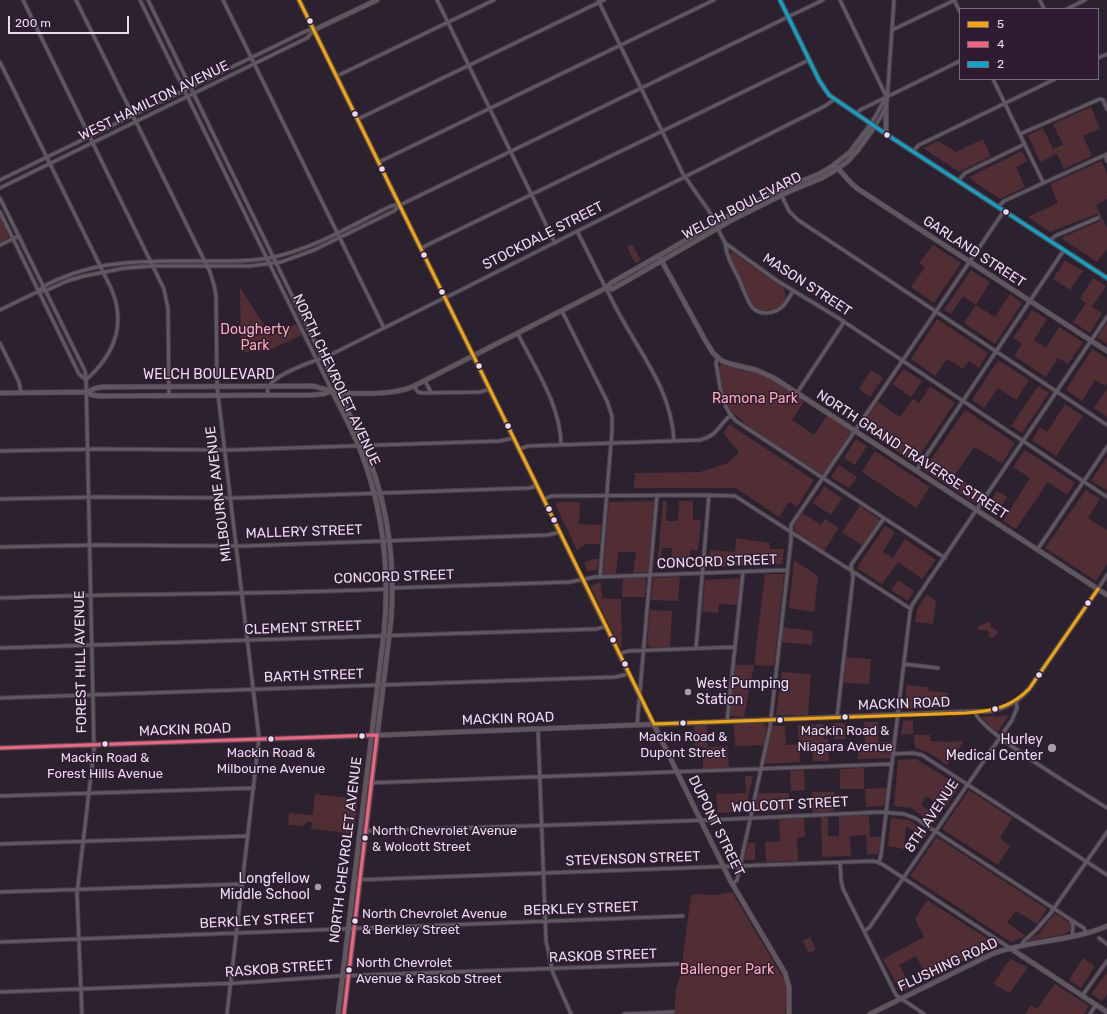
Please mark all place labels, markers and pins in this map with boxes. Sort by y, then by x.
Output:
unlabelled marker [305,16,315,26]
unlabelled marker [350,109,360,119]
unlabelled marker [882,130,892,140]
unlabelled marker [377,164,387,174]
unlabelled marker [1001,207,1011,217]
unlabelled marker [419,250,429,260]
unlabelled marker [437,287,447,297]
unlabelled marker [474,361,484,371]
unlabelled marker [503,421,513,431]
unlabelled marker [544,504,554,514]
unlabelled marker [549,515,559,525]
unlabelled marker [1083,598,1093,608]
unlabelled marker [608,635,618,645]
unlabelled marker [620,659,630,669]
unlabelled marker [1034,670,1044,680]
place label: West Pumping Station [696,676,789,708]
marker: West Pumping Station [683,687,693,697]
unlabelled marker [990,704,1000,714]
marker: Mackin Road & Niagara Avenue [840,712,850,722]
unlabelled marker [775,715,785,725]
marker: Mackin Road & Dupont Street [678,718,688,728]
place label: Mackin Road & Niagara Avenue [797,723,893,754]
place label: Mackin Road & Dupont Street [639,729,727,760]
unlabelled marker [357,731,367,741]
place label: Hurley Medical Center [946,732,1043,764]
marker: Mackin Road & Milbourne Avenue [266,734,276,744]
marker: Mackin Road & Forest Hills Avenue [100,739,110,749]
marker: Hurley Medical Center [1046,742,1058,754]
place label: Mackin Road & Milbourne Avenue [217,745,325,776]
place label: Mackin Road & Forest Hills Avenue [47,750,163,781]
place label: North Chevrolet Avenue & Wolcott Street [372,823,517,854]
marker: North Chevrolet Avenue & Wolcott Street [360,833,370,843]
place label: Longfellow Middle School [220,871,310,904]
marker: Longfellow Middle School [313,882,323,892]
place label: North Chevrolet Avenue & Berkley Street [362,906,507,937]
marker: North Chevrolet Avenue & Berkley Street [350,916,360,926]
place label: North Chevrolet Avenue & Raskob Street [356,955,502,986]
marker: North Chevrolet Avenue & Raskob Street [344,965,354,975]

